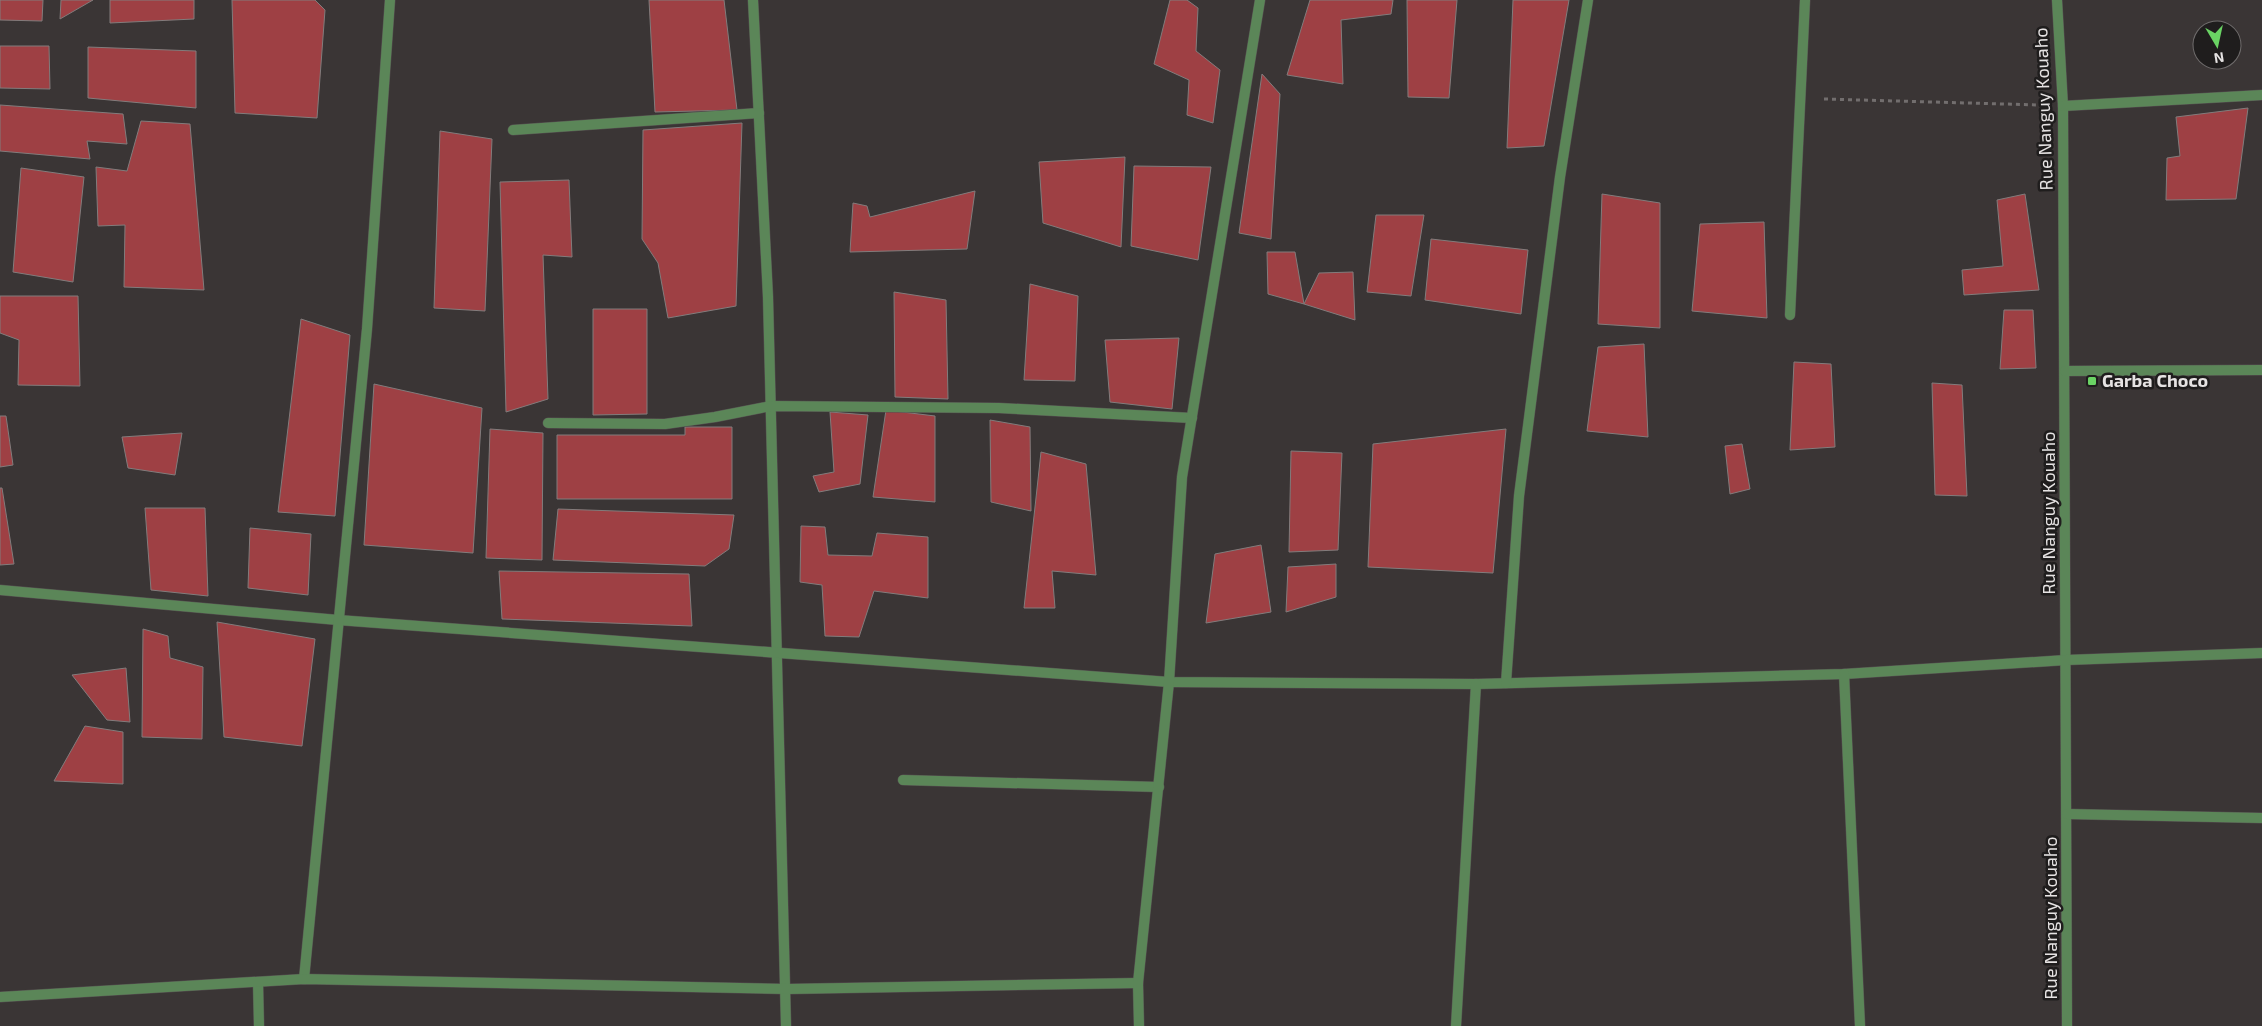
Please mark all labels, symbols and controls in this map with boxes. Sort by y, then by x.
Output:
north arrow [2192,20,2242,70]
street label: Rue Nanguy Kouaho [2029,27,2057,191]
text: N [2213,49,2225,68]
place label: Garba Choco [2102,369,2208,391]
marker: Garba Choco [2086,375,2098,387]
street label: Rue Nanguy Kouaho [2037,432,2059,595]
street label: Rue Nanguy Kouaho [2039,837,2061,1000]

